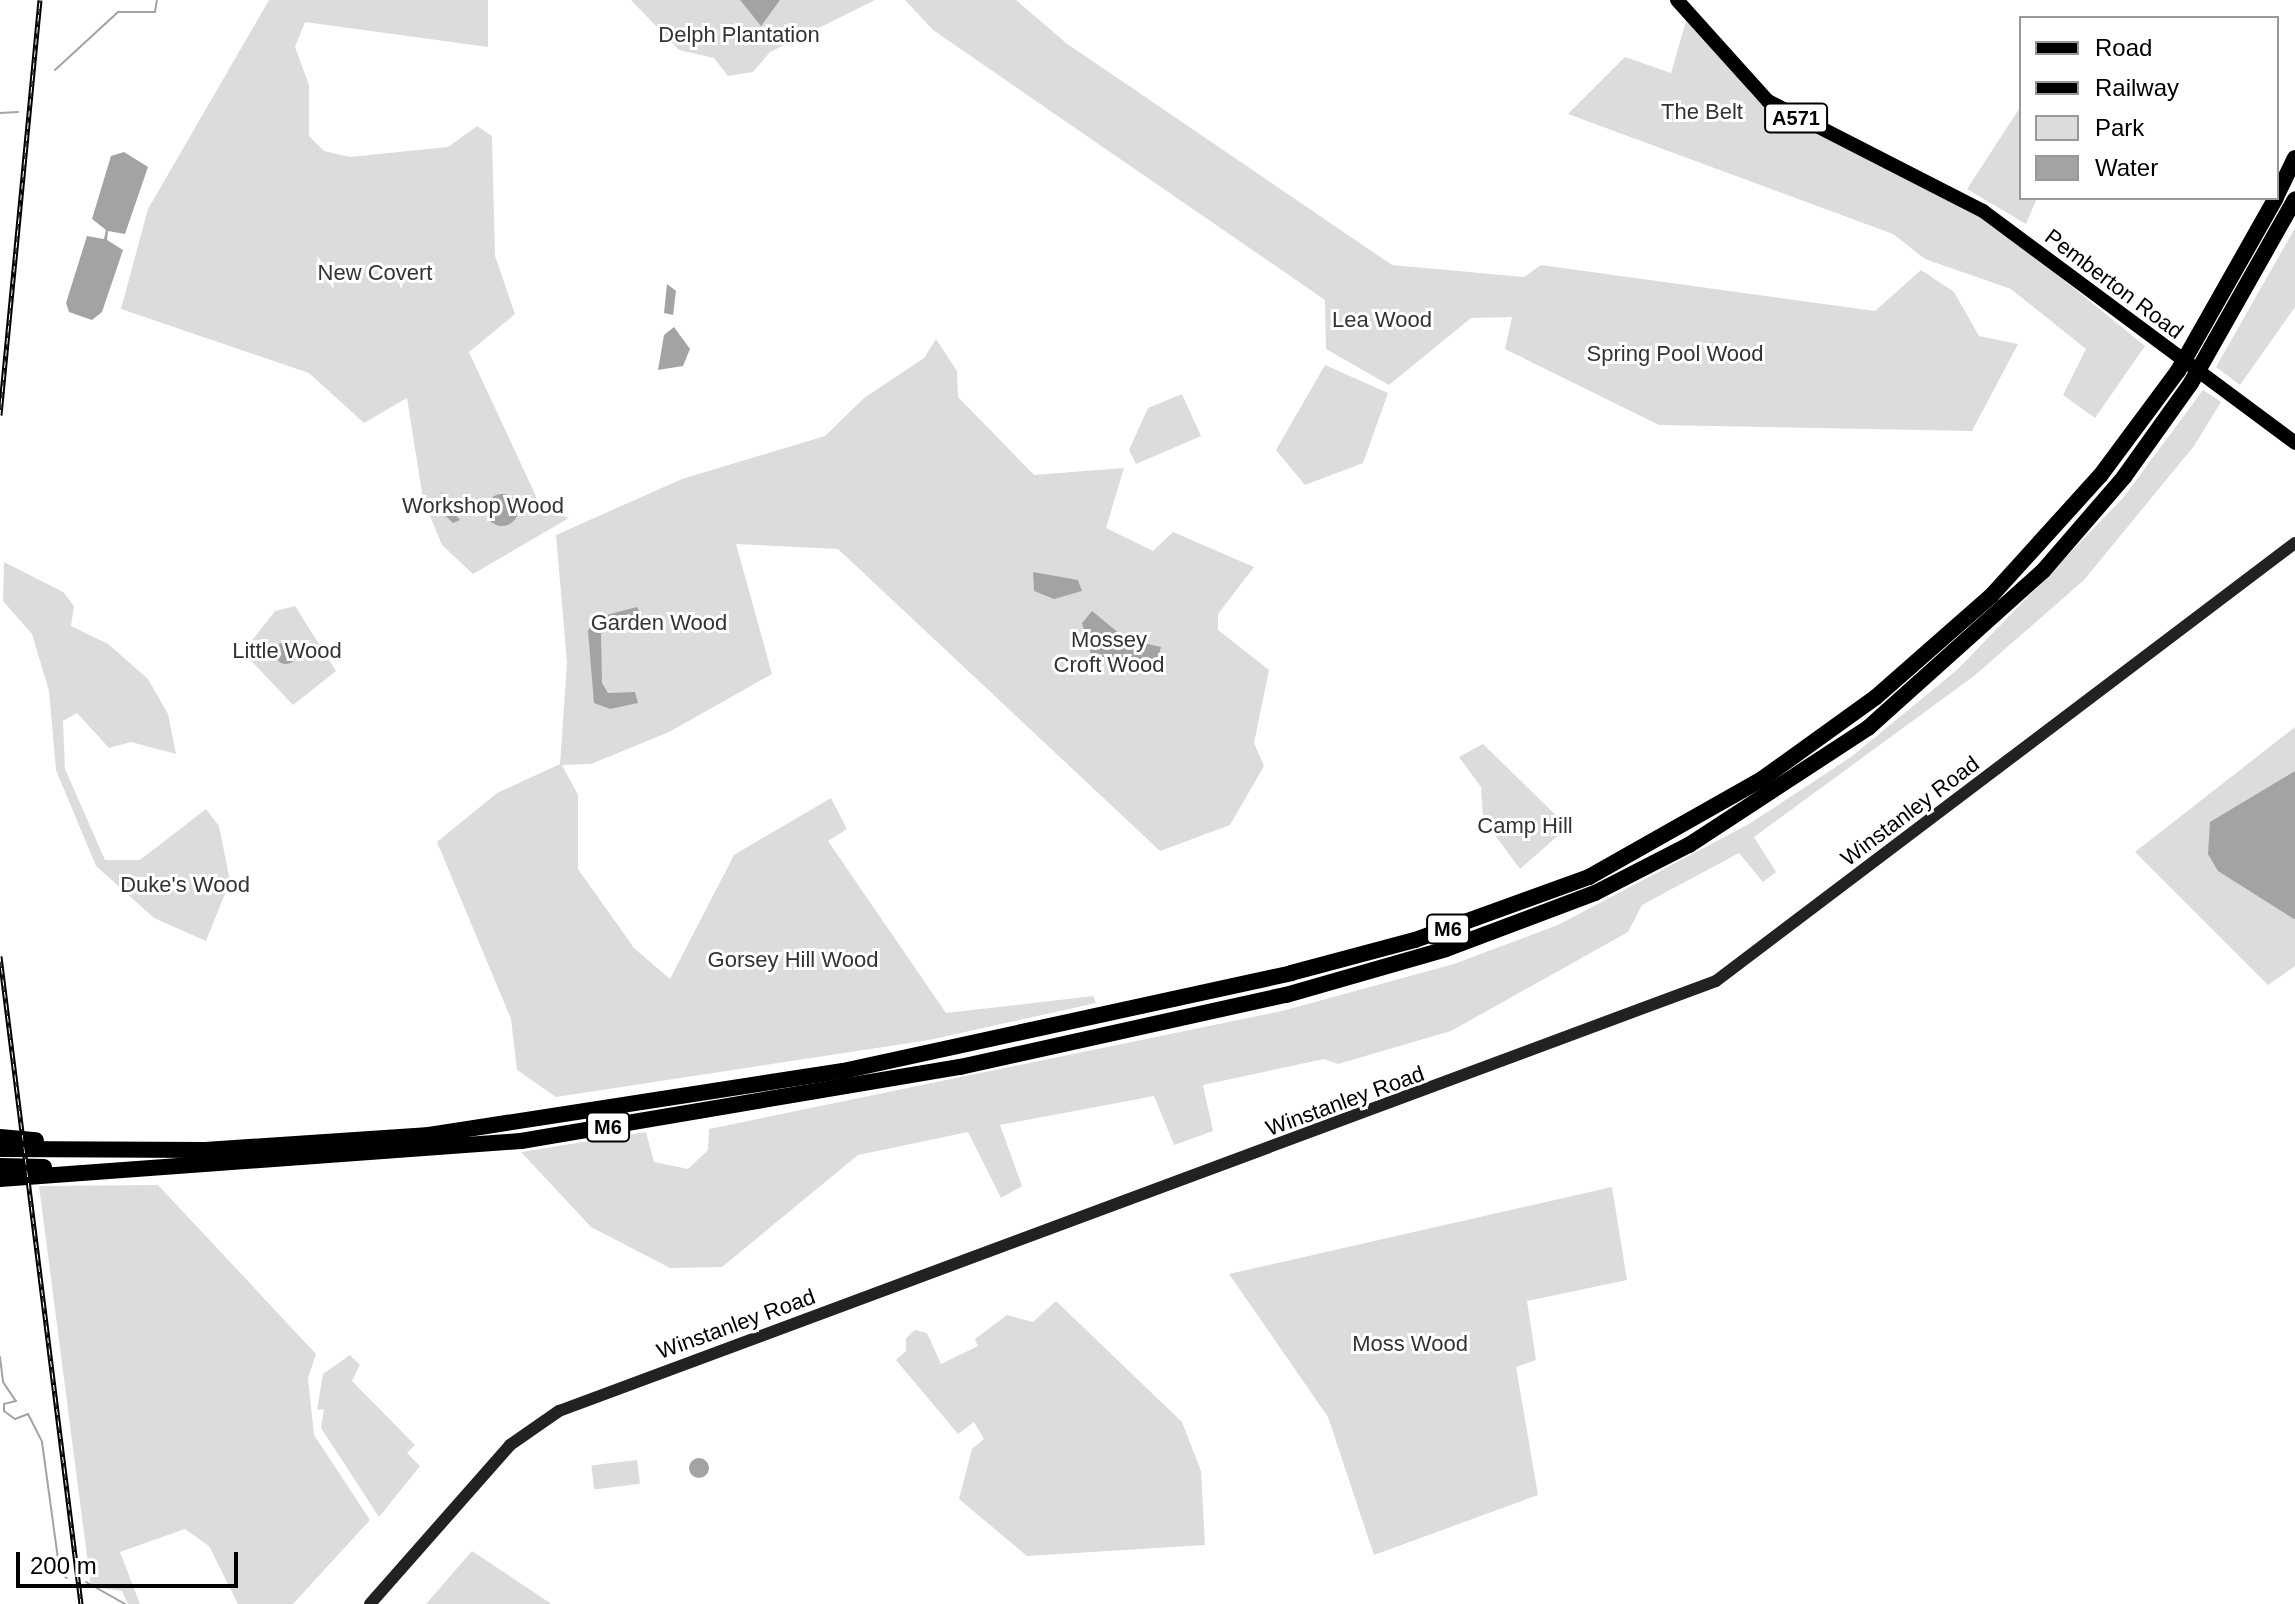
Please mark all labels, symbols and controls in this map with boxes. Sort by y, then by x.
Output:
legend [2019,16,2279,200]
park label: Delph Plantation [658,22,820,48]
text: Road [2095,34,2152,61]
text: Railway [2095,74,2179,101]
park label: The Belt [1661,99,1743,125]
road number: A571 [1764,102,1828,134]
text: Park [2095,114,2144,141]
text: Water [2095,154,2158,181]
street label: Pemberton Road [2040,223,2188,345]
park label: New Covert [318,260,432,286]
park label: Lea Wood [1332,307,1432,333]
park label: Spring Pool Wood [1587,341,1763,367]
park label: Workshop Wood [402,493,564,519]
park label: Garden Wood [591,610,727,636]
park label: Mossey Croft Wood [1054,626,1164,678]
park label: Little Wood [232,638,342,664]
street label: Winstanley Road [1836,750,1984,872]
park label: Camp Hill [1477,813,1573,839]
park label: Duke's Wood [120,872,250,898]
road number: M6 [1426,913,1470,945]
park label: Gorsey Hill Wood [708,947,878,973]
street label: Winstanley Road [1262,1060,1428,1142]
road number: M6 [586,1111,630,1143]
street label: Winstanley Road [653,1283,819,1365]
park label: Moss Wood [1352,1331,1468,1357]
scale bar [20,1536,242,1586]
text: 200 m [30,1552,97,1579]

